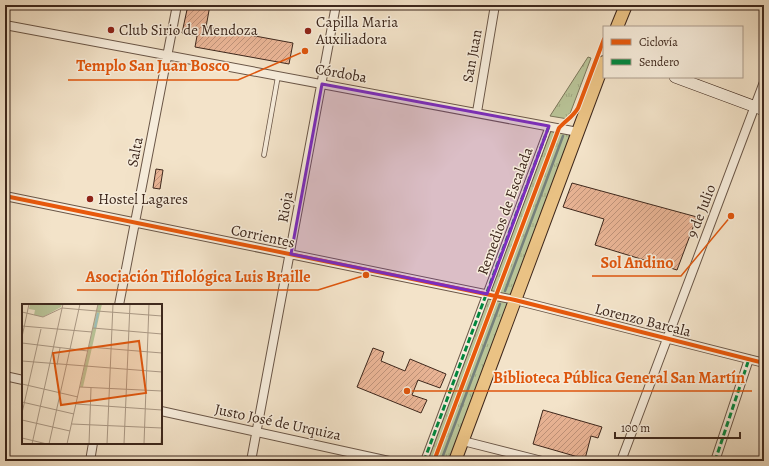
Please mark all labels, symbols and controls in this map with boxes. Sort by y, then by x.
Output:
place label: Capilla Maria Auxiliadora [315,12,398,49]
place label: Club Sirio de Mendoza [119,20,258,40]
marker: Club Sirio de Mendoza [106,25,116,35]
marker: Capilla Maria Auxiliadora [303,26,313,36]
legend [603,26,743,78]
street label: San Juan [457,28,487,84]
text: Ciclovía [639,34,678,50]
callout: Templo San Juan Bosco [68,52,238,80]
text: Sendero [639,54,679,70]
text: Templo San Juan Bosco [76,55,230,77]
street label: Córdoba [314,59,368,87]
street label: Salta [122,135,148,169]
street label: Remedios de Escalada [473,144,537,278]
street label: 9 de Julio [682,182,720,240]
place label: Hostel Lagares [98,189,188,209]
street label: Rioja [272,190,298,224]
marker: Hostel Lagares [85,194,95,204]
street label: Corrientes [229,219,297,253]
callout: Sol Andino [592,248,681,276]
text: Sol Andino [601,252,673,274]
callout: Asociación Tiflológica Luis Braille [77,262,318,290]
text: Asociación Tiflológica Luis Braille [84,266,311,288]
street label: Lorenzo Barcala [593,298,693,342]
inset map [22,304,162,444]
callout: Biblioteca Pública General San Martín [485,363,752,391]
text: Biblioteca Pública General San Martín [493,367,745,389]
street label: Justo José de Urquiza [213,399,343,445]
scale bar [615,414,740,440]
text: 100 m [621,420,650,436]

